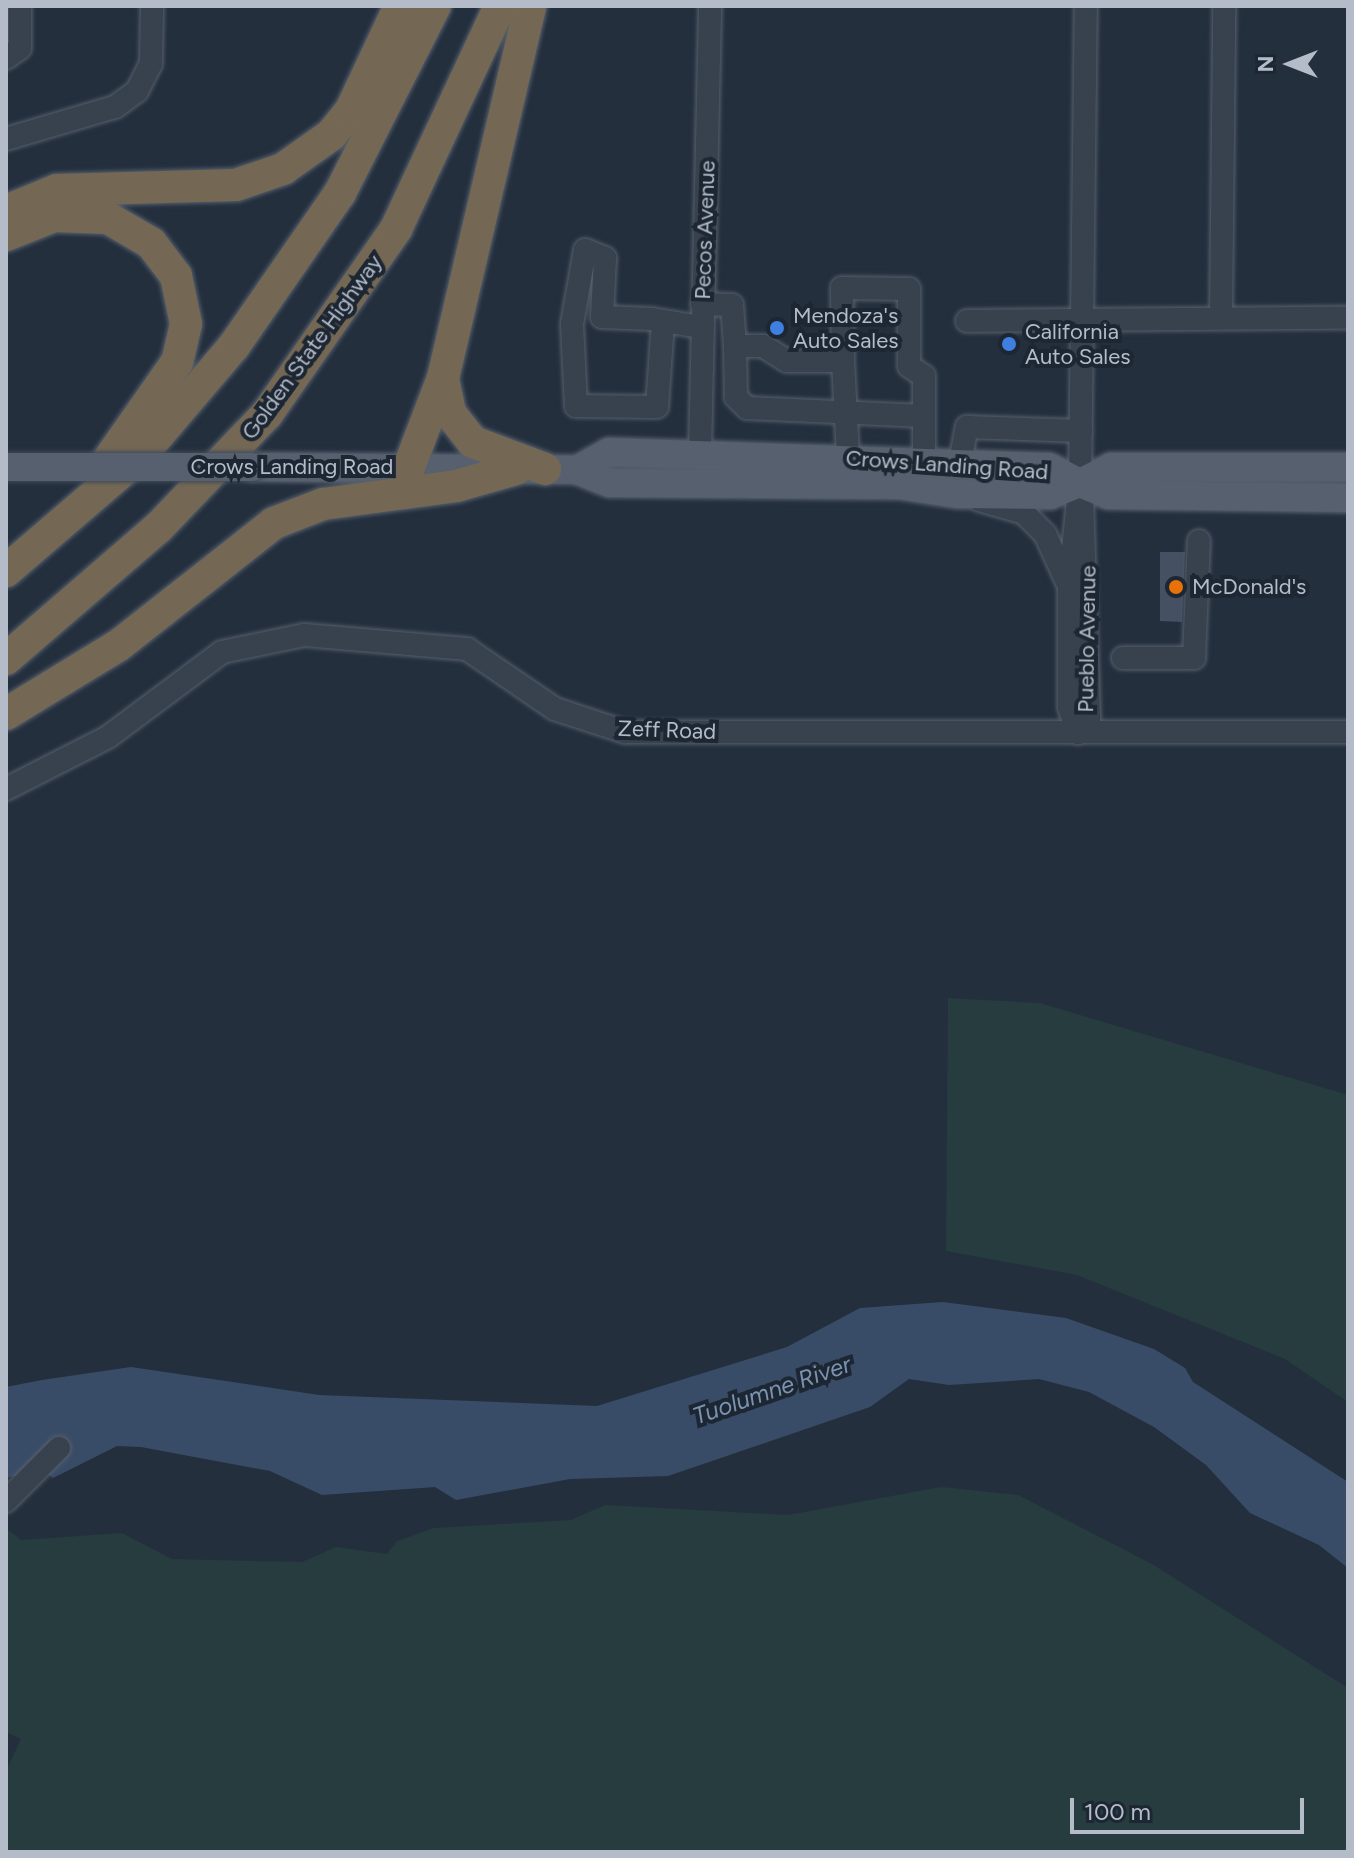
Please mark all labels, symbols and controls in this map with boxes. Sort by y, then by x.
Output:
north arrow [1250,24,1330,104]
text: N [1252,56,1279,73]
street label: Pecos Avenue [689,160,721,300]
street label: Golden State Highway [236,249,388,445]
place label: Mendoza's Auto Sales [793,302,898,354]
place label: California Auto Sales [1025,318,1130,370]
marker: Mendoza's Auto Sales [768,319,786,337]
marker: California Auto Sales [1000,335,1018,353]
street label: Crows Landing Road [845,445,1049,485]
street label: Crows Landing Road [191,454,393,480]
street label: Pueblo Avenue [1073,565,1101,713]
place label: McDonald's [1192,574,1306,600]
marker: McDonald's [1167,578,1185,596]
street label: Zeff Road [617,715,717,745]
water label: Tuolumne River [689,1349,855,1431]
scale bar [1074,1782,1308,1832]
text: 100 m [1084,1797,1151,1826]

